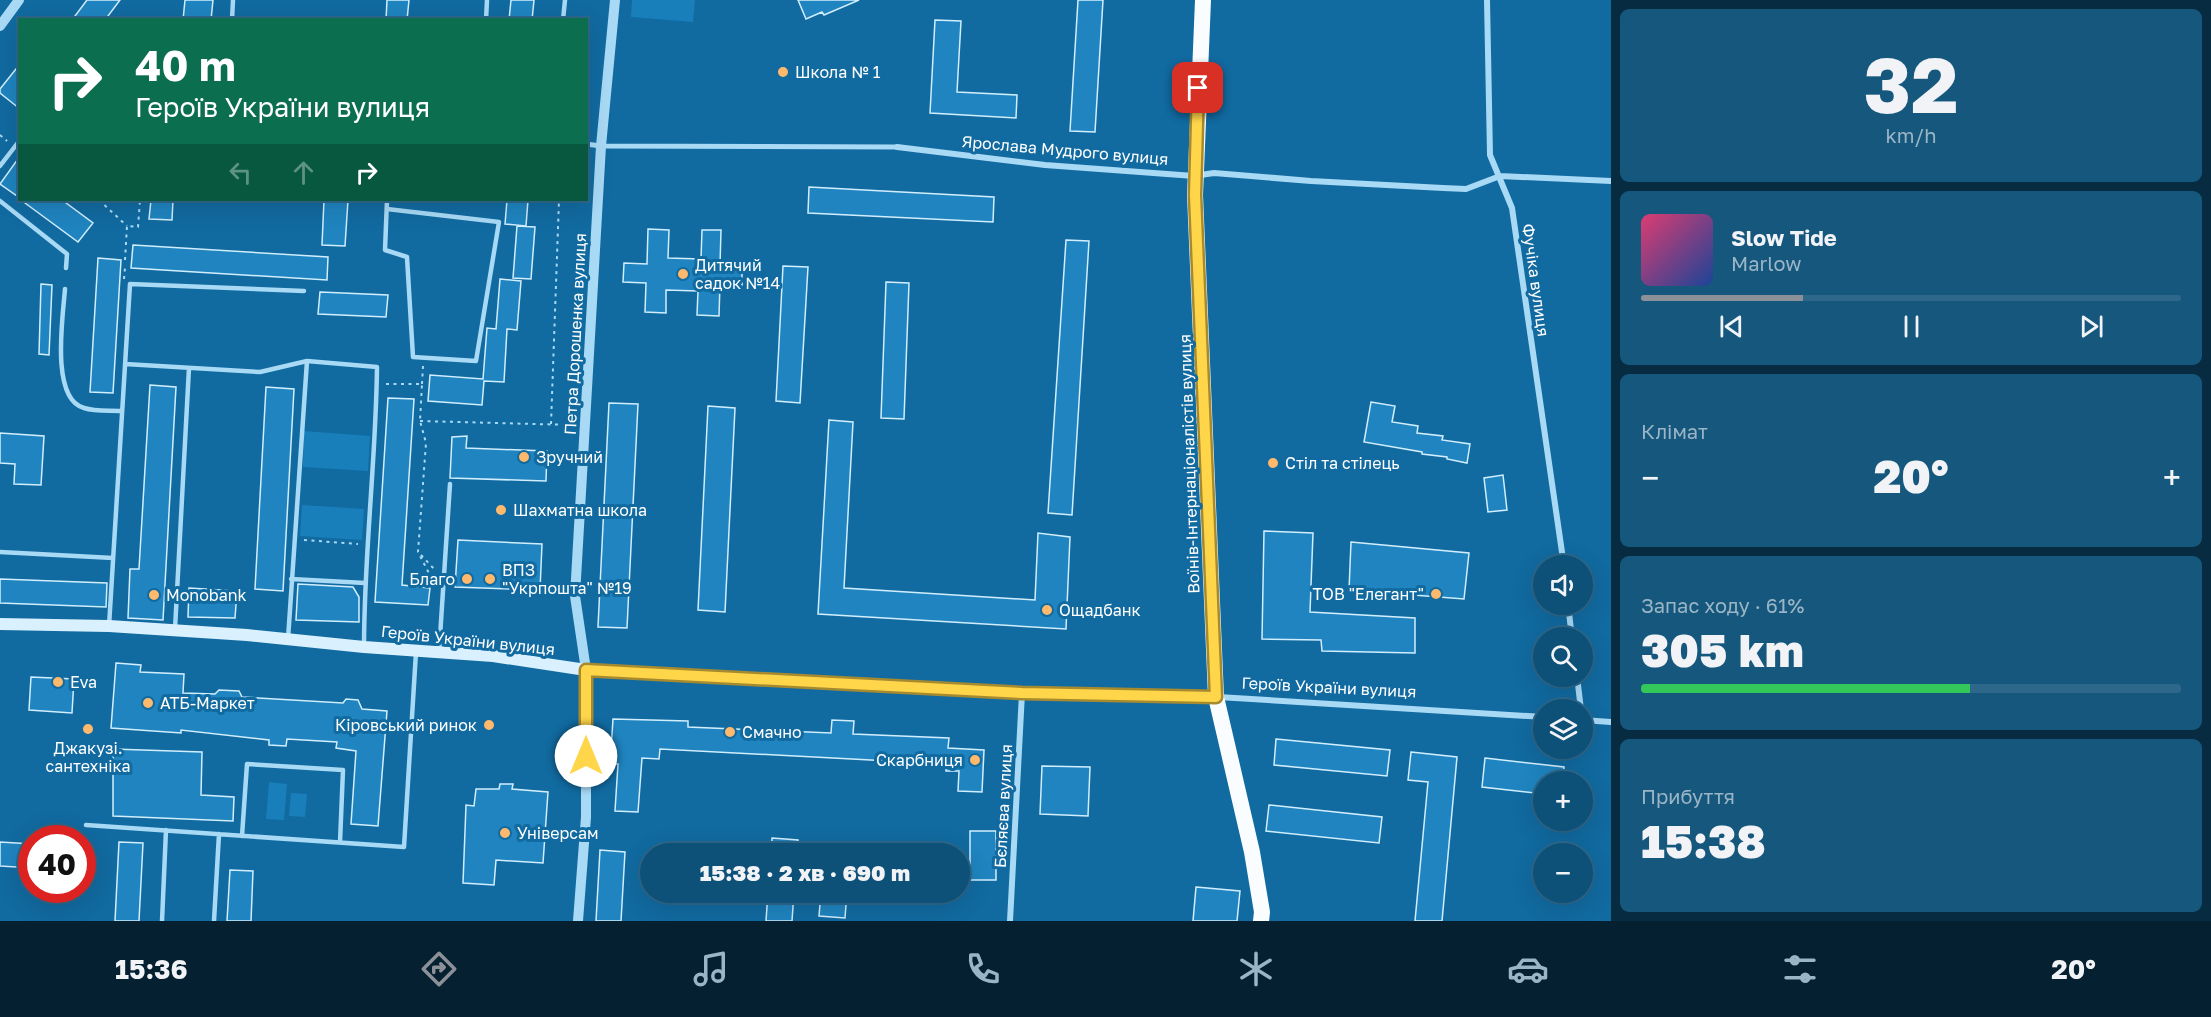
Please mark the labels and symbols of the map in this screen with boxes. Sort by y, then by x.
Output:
place label: Школа № 1 [795,62,881,82]
pin [1172,62,1223,113]
marker: Школа № 1 [776,65,790,79]
street label: Ярослава Мудрого вулиця [961,131,1169,169]
street label: Фучіка вулиця [1518,222,1554,338]
street label: Петра Дорошенка вулиця [560,233,590,435]
place label: Дитячий садок №14 [695,255,780,293]
marker: Дитячий садок №14 [676,267,690,281]
street label: Воїнів-Інтернаціоналістів вулиця [1174,334,1204,594]
place label: Зручний [536,447,603,467]
marker: Зручний [517,450,531,464]
place label: Стіл та стілець [1285,453,1400,473]
marker: Стіл та стілець [1266,456,1280,470]
place label: Шахматна школа [513,500,647,520]
marker: Шахматна школа [494,503,508,517]
place label: ВПЗ "Укрпошта" №19 [502,560,632,598]
place label: Благо [409,569,455,589]
marker: Благо [460,572,474,586]
marker: ВПЗ "Укрпошта" №19 [483,572,497,586]
place label: ТОВ "Елегант" [1312,584,1424,604]
place label: Monobank [166,585,247,605]
marker: ТОВ "Елегант" [1429,587,1443,601]
marker: Monobank [147,588,161,602]
place label: Ощадбанк [1059,600,1141,620]
marker: Ощадбанк [1040,603,1054,617]
street label: Героїв України вулиця [380,621,556,659]
place label: Eva [70,672,97,692]
street label: Героїв України вулиця [1241,672,1417,702]
marker: Eva [51,675,65,689]
place label: АТБ-Маркет [160,693,255,713]
marker: АТБ-Маркет [141,696,155,710]
place label: Кіровський ринок [335,715,477,735]
marker: Кіровський ринок [482,718,496,732]
marker: Джакузі. сантехніка [81,722,95,736]
place label: Смачно [742,722,802,742]
position arrow [554,724,618,788]
marker: Смачно [723,725,737,739]
place label: Джакузі. сантехніка [45,738,131,776]
street label: Бєляєва вулиця [990,743,1016,869]
place label: Скарбниця [876,750,963,770]
marker: Скарбниця [968,753,982,767]
place label: Універсам [517,823,599,843]
speed limit sign: 40 [18,825,96,903]
marker: Універсам [498,826,512,840]

